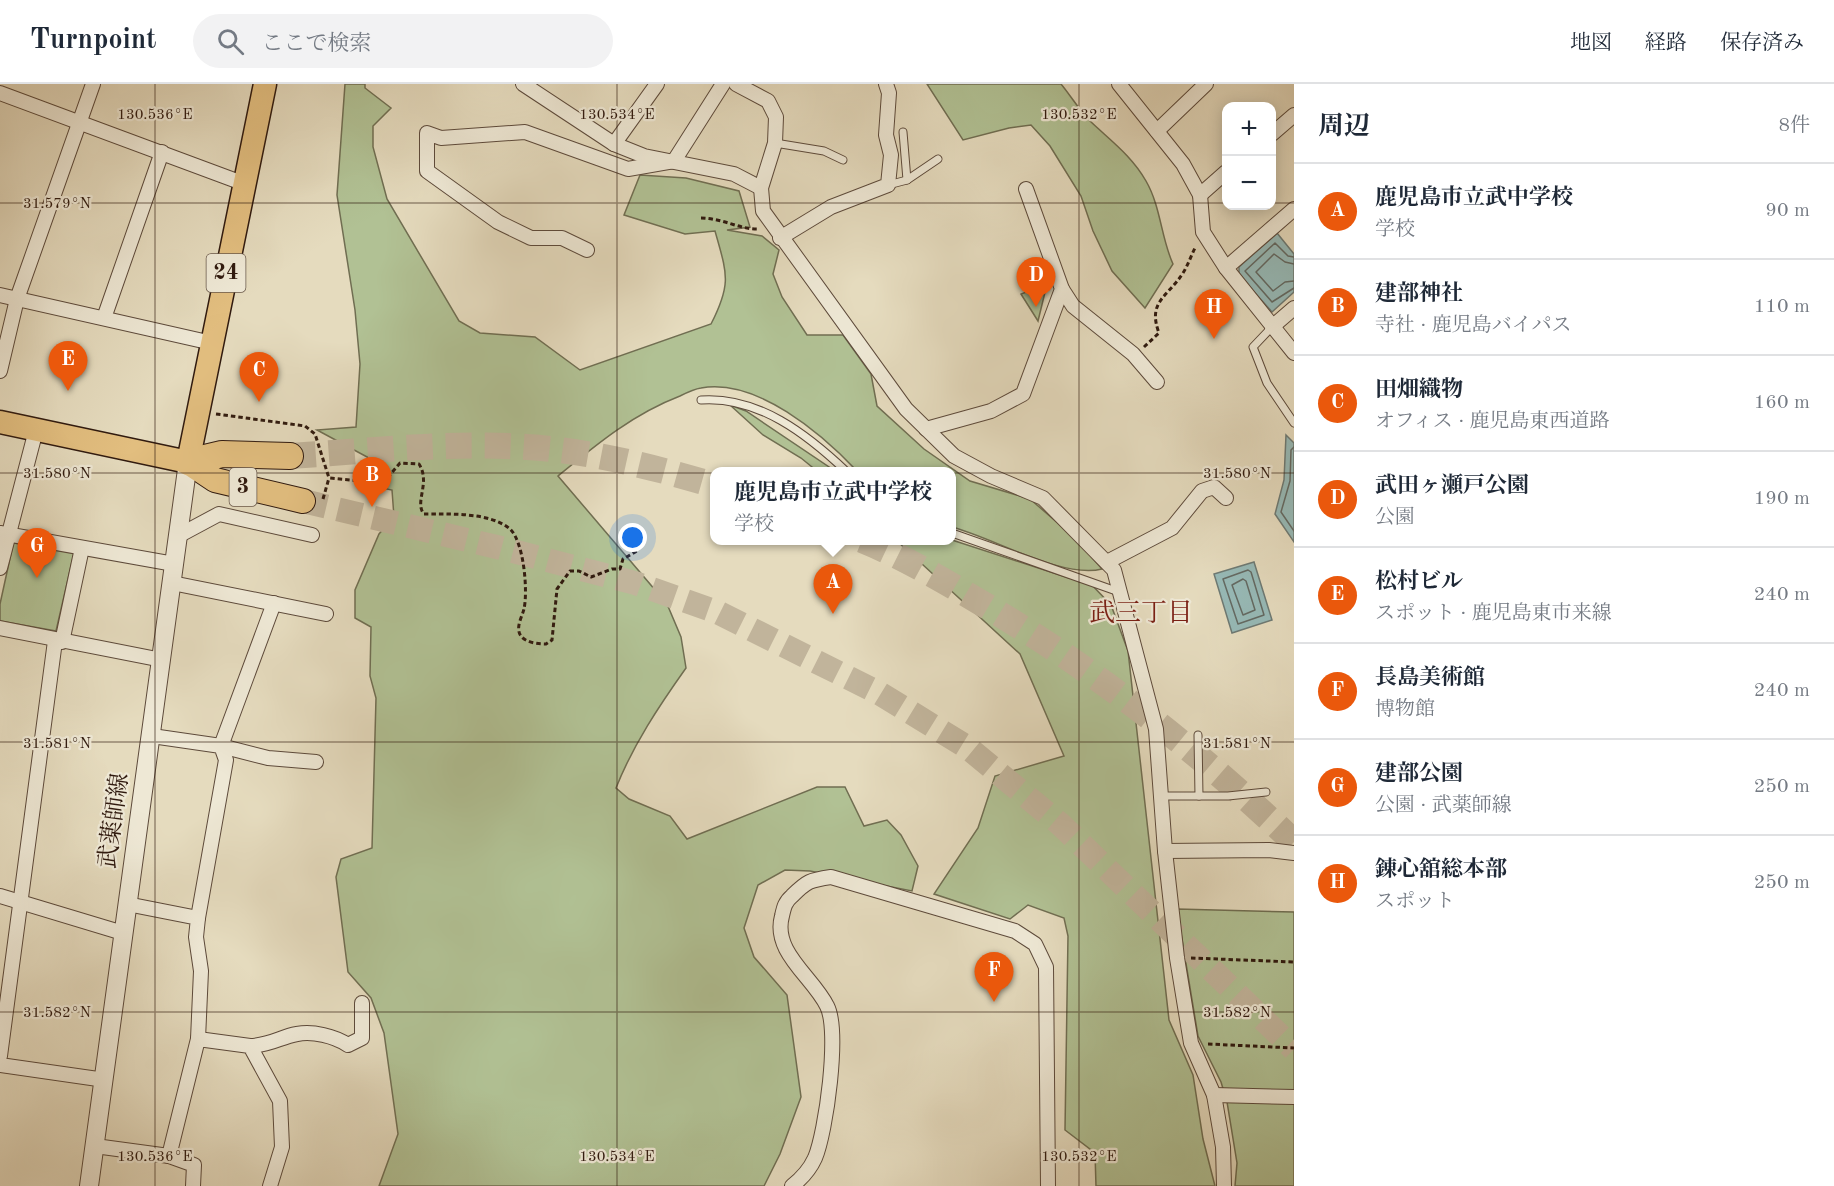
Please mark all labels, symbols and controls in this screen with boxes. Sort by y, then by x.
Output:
search box [193,14,613,68]
icon: search [214,25,247,58]
text: Turnpoint [30,27,157,55]
text: ここで検索 [262,33,372,55]
text: 地図 [1570,33,1612,54]
text: 経路 [1645,33,1687,54]
text: 保存済み [1720,33,1804,54]
map controls [1222,102,1276,210]
button: + [1222,102,1276,156]
text: 130.536°E [117,108,193,123]
text: 130.534°E [579,108,655,123]
text: 130.532°E [1041,108,1117,123]
text: 周辺 [1318,114,1370,140]
text: 8件 [1778,116,1810,136]
button: − [1222,156,1276,210]
text: 鹿児島市立武中学校 [1375,187,1573,209]
text: 31.579°N [23,197,91,212]
text: A [1330,201,1345,221]
text: 90 m [1765,201,1810,221]
text: 学校 [1375,220,1415,240]
road number: 24 [206,254,246,292]
pin: D [1016,258,1056,307]
text: 建部神社 [1375,283,1463,305]
pin: H [1194,290,1234,339]
text: B [1330,297,1345,317]
text: 110 m [1754,297,1810,317]
text: 寺社 · 鹿児島バイパス [1375,316,1571,336]
pin: E [48,342,88,391]
pin: C [240,352,278,402]
text: 田畑織物 [1375,379,1463,401]
text: C [1331,393,1344,413]
text: 160 m [1754,393,1810,413]
text: オフィス · 鹿児島東西道路 [1375,412,1610,432]
pin: B [352,458,392,507]
text: 31.580°N [23,467,91,482]
popup [710,467,956,545]
text: 31.580°N [1203,467,1271,482]
road number: 3 [230,468,256,506]
text: 武田ヶ瀬戸公園 [1375,475,1529,497]
text: 鹿児島市立武中学校 [734,482,932,504]
text: D [1330,489,1345,509]
text: 190 m [1754,489,1810,509]
text: 公園 [1375,508,1415,528]
text: 学校 [734,515,774,535]
your location [618,523,647,552]
pin: G [18,528,57,578]
pin: A [814,564,852,614]
text: 松村ビル [1375,571,1463,593]
text: E [1331,585,1344,605]
text: 240 m [1754,585,1810,605]
district label: 武三丁目 [1089,599,1193,627]
text: スポット · 鹿児島東市来線 [1375,604,1612,624]
text: 長島美術館 [1375,667,1485,689]
text: F [1331,681,1344,701]
text: 240 m [1754,681,1810,701]
text: 博物館 [1375,700,1435,720]
text: 31.581°N [23,737,91,752]
text: 31.581°N [1203,737,1271,752]
text: 建部公園 [1375,763,1463,785]
street label: 武薬師線 [93,771,134,870]
text: G [1330,777,1345,797]
text: 250 m [1754,777,1810,797]
text: 公園 · 武薬師線 [1375,796,1512,816]
text: 錬心舘総本部 [1375,859,1507,881]
text: H [1329,873,1346,893]
text: 250 m [1754,873,1810,893]
text: スポット [1375,892,1455,912]
pin: F [974,952,1014,1002]
text: 31.582°N [23,1006,91,1021]
text: 31.582°N [1203,1006,1271,1021]
text: 130.536°E [117,1150,193,1165]
text: 130.534°E [579,1150,655,1165]
text: 130.532°E [1041,1150,1117,1165]

